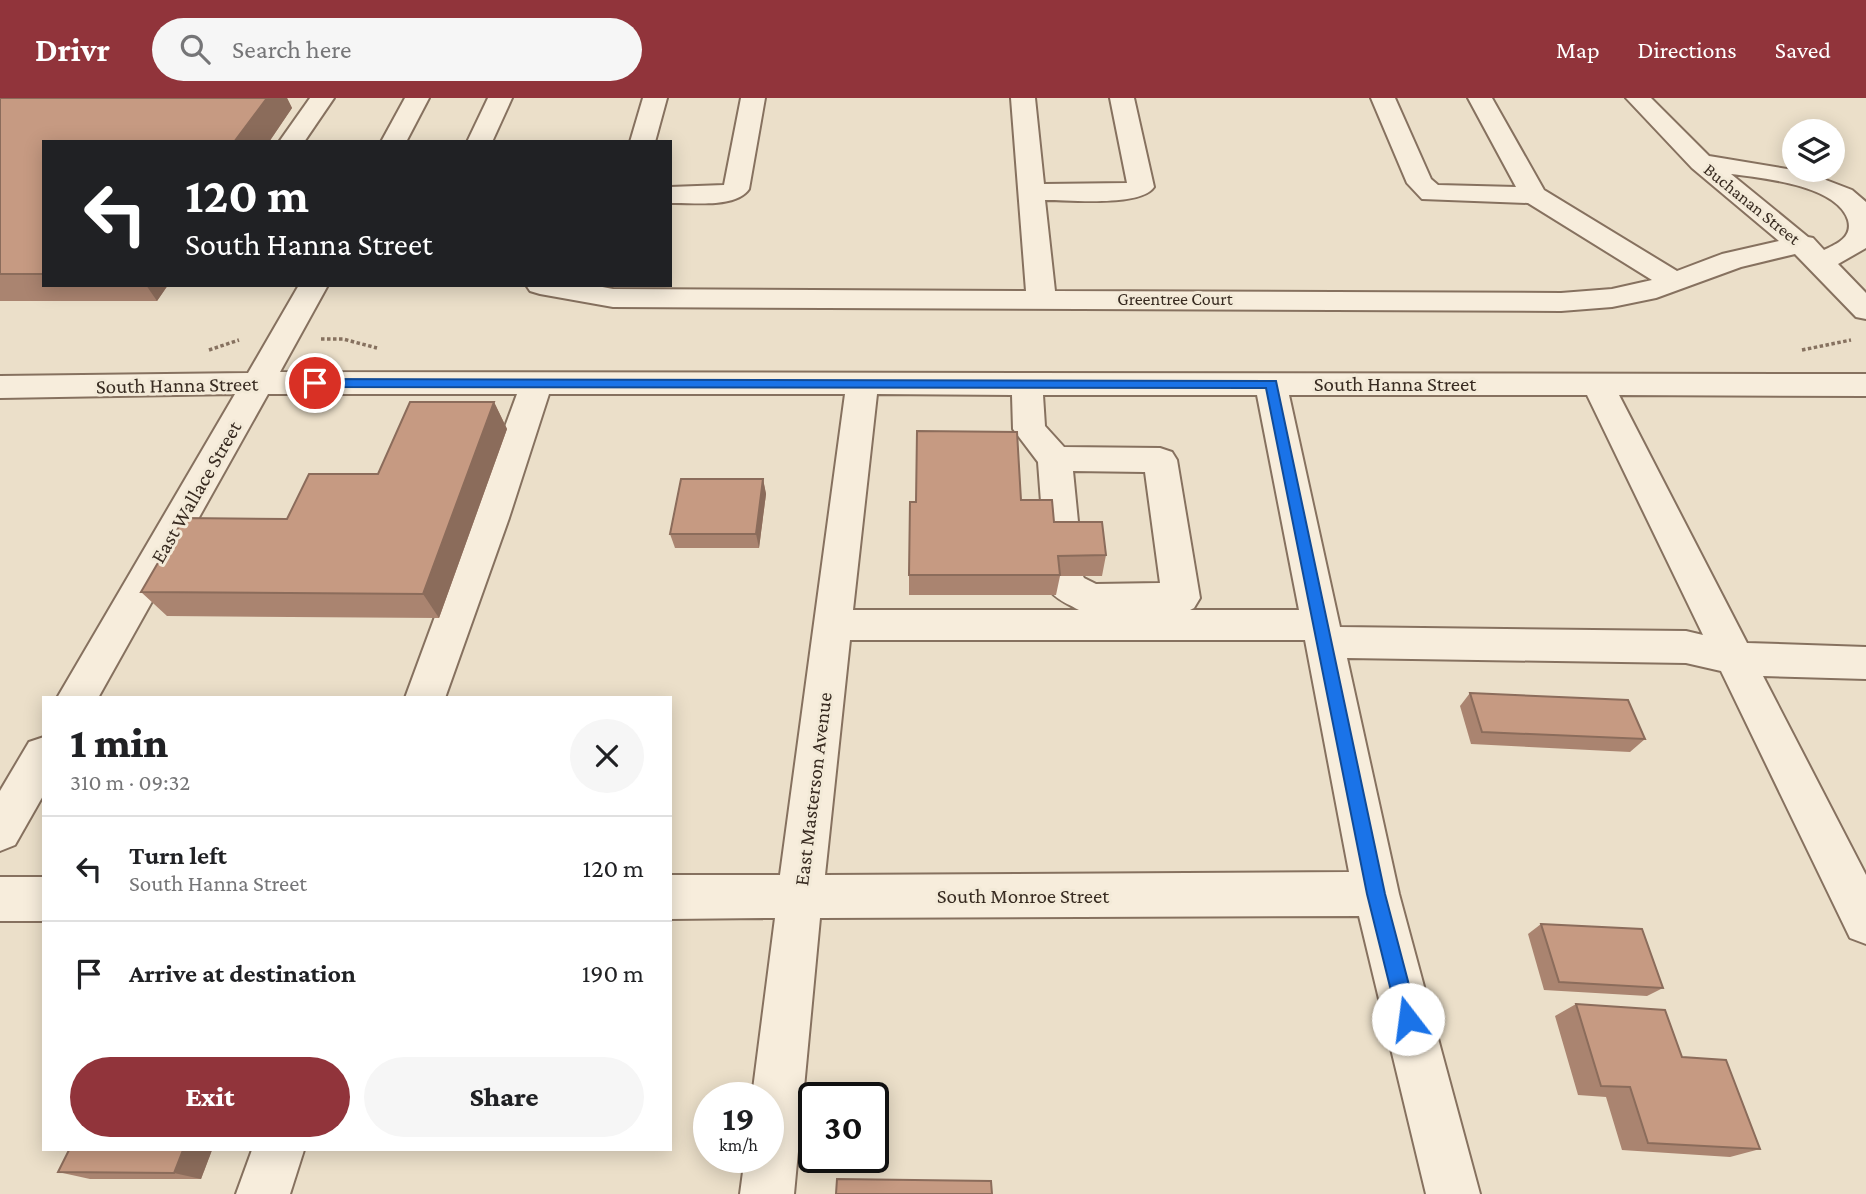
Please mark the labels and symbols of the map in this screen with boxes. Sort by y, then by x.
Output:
street label: Buchanan Street [1700,159,1805,250]
street label: Greentree Court [1117,289,1234,309]
pin [285,353,345,413]
street label: South Hanna Street [96,372,259,398]
street label: South Hanna Street [1314,372,1477,396]
street label: East Wallace Street [146,416,247,567]
street label: East Masterson Avenue [789,691,837,887]
street label: South Monroe Street [937,884,1110,908]
position arrow [1371,982,1445,1056]
speed limit sign: 30 [798,1082,889,1173]

